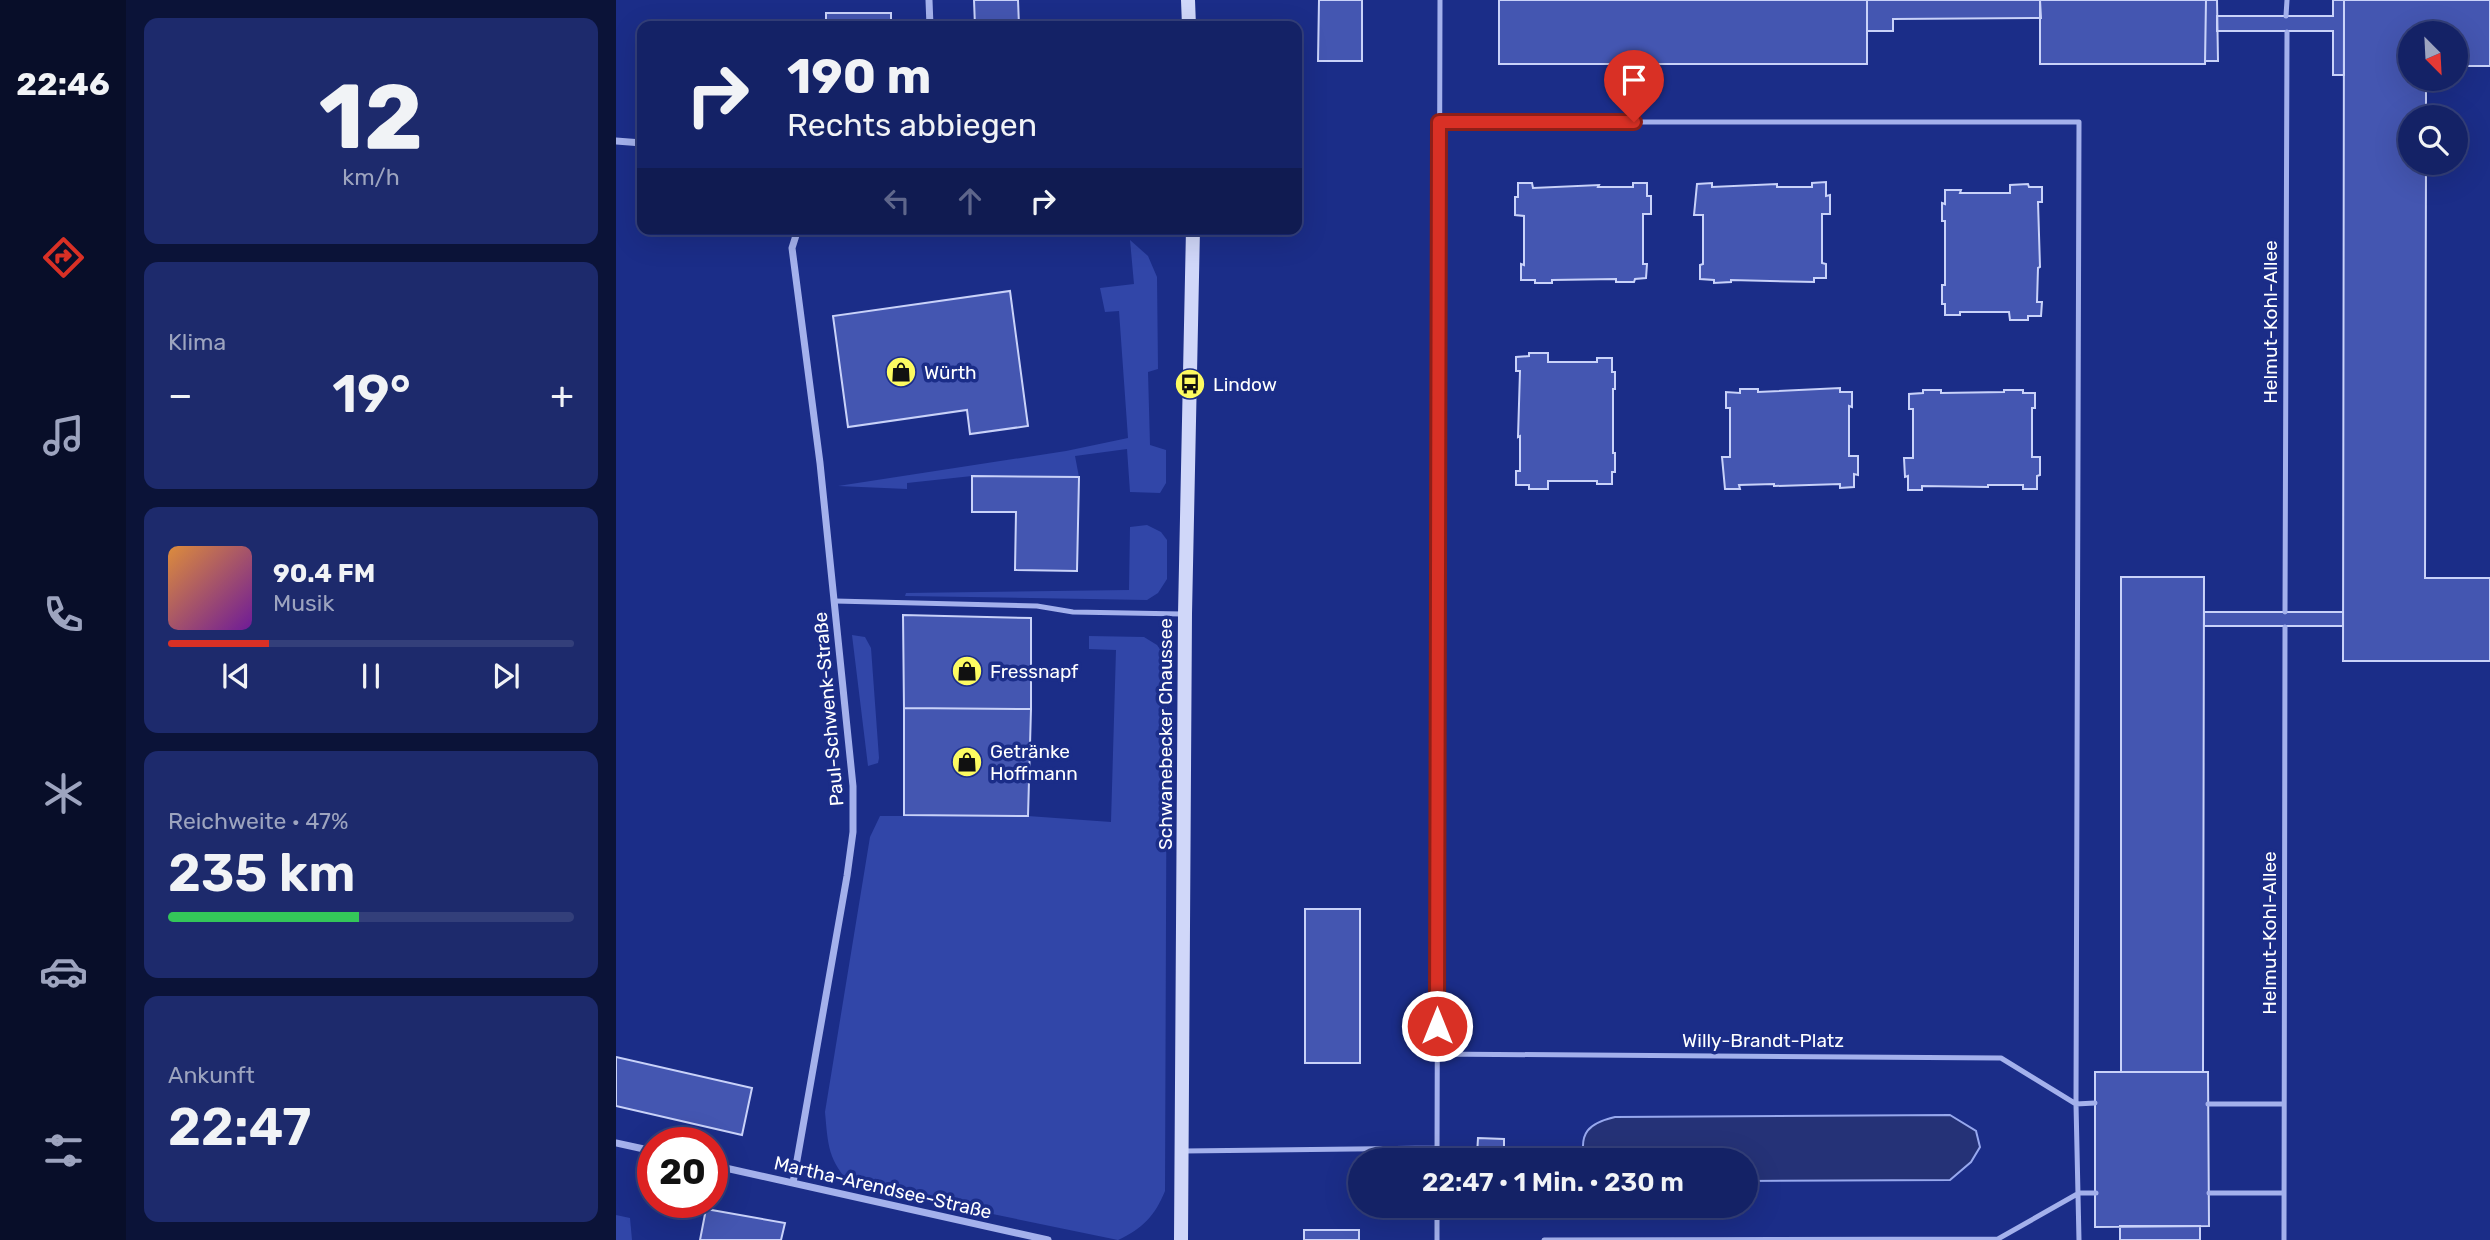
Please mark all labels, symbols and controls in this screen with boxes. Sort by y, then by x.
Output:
north arrow [2398,21,2468,91]
map controls [2398,21,2468,175]
text: 190 m [787,47,931,105]
icon: right [672,49,763,140]
pin [1604,50,1664,122]
icon: arrive [1615,61,1653,99]
text: 12 [319,63,423,171]
text: 22:46 [16,65,110,103]
button: search [2398,105,2468,175]
text: Rechts abbiegen [787,106,1037,144]
text: km/h [342,163,400,191]
icon: left [878,182,916,220]
icon: ahead [951,182,989,220]
icon: right [1024,182,1062,220]
icon: directions [39,233,88,282]
street label: Helmut-Kohl-Allee [2259,240,2282,404]
text: Klima [168,328,226,356]
shop icon: Würth [884,355,918,389]
place label: Würth [924,361,977,384]
text: 19° [332,363,411,425]
bus stop icon: Lindow [1173,367,1207,401]
text: − [168,372,193,418]
text: + [550,372,574,418]
place label: Lindow [1213,373,1277,396]
icon: music [39,411,88,460]
text: 90.4 FM [273,558,375,589]
text: Musik [273,589,334,617]
icon: phone [39,590,88,639]
street label: Paul-Schwenk-Straße [809,611,848,807]
street label: Schwanebecker Chaussee [1154,618,1177,850]
shop icon: Fressnapf [950,654,984,688]
icon: previous [217,657,255,695]
icon: pause [352,657,390,695]
icon: next [487,657,525,695]
place label: Fressnapf [990,660,1079,683]
place label: Getränke Hoffmann [990,740,1078,785]
shop icon: Getränke Hoffmann [950,745,984,779]
icon: climate [39,769,88,818]
text: Reichweite · 47% [168,807,348,835]
text: 235 km [168,842,356,904]
street label: Helmut-Kohl-Allee [2258,851,2281,1015]
icon: car [39,947,88,996]
position arrow [1400,989,1474,1063]
street label: Willy-Brandt-Platz [1682,1029,1844,1052]
text: Ankunft [168,1061,255,1089]
text: 22:47 [168,1096,311,1158]
icon: filters [39,1126,88,1175]
speed limit sign: 20 [637,1127,728,1218]
street label: Martha-Arendsee-Straße [772,1151,994,1224]
text: 22:47 · 1 Min. · 230 m [1422,1167,1684,1198]

